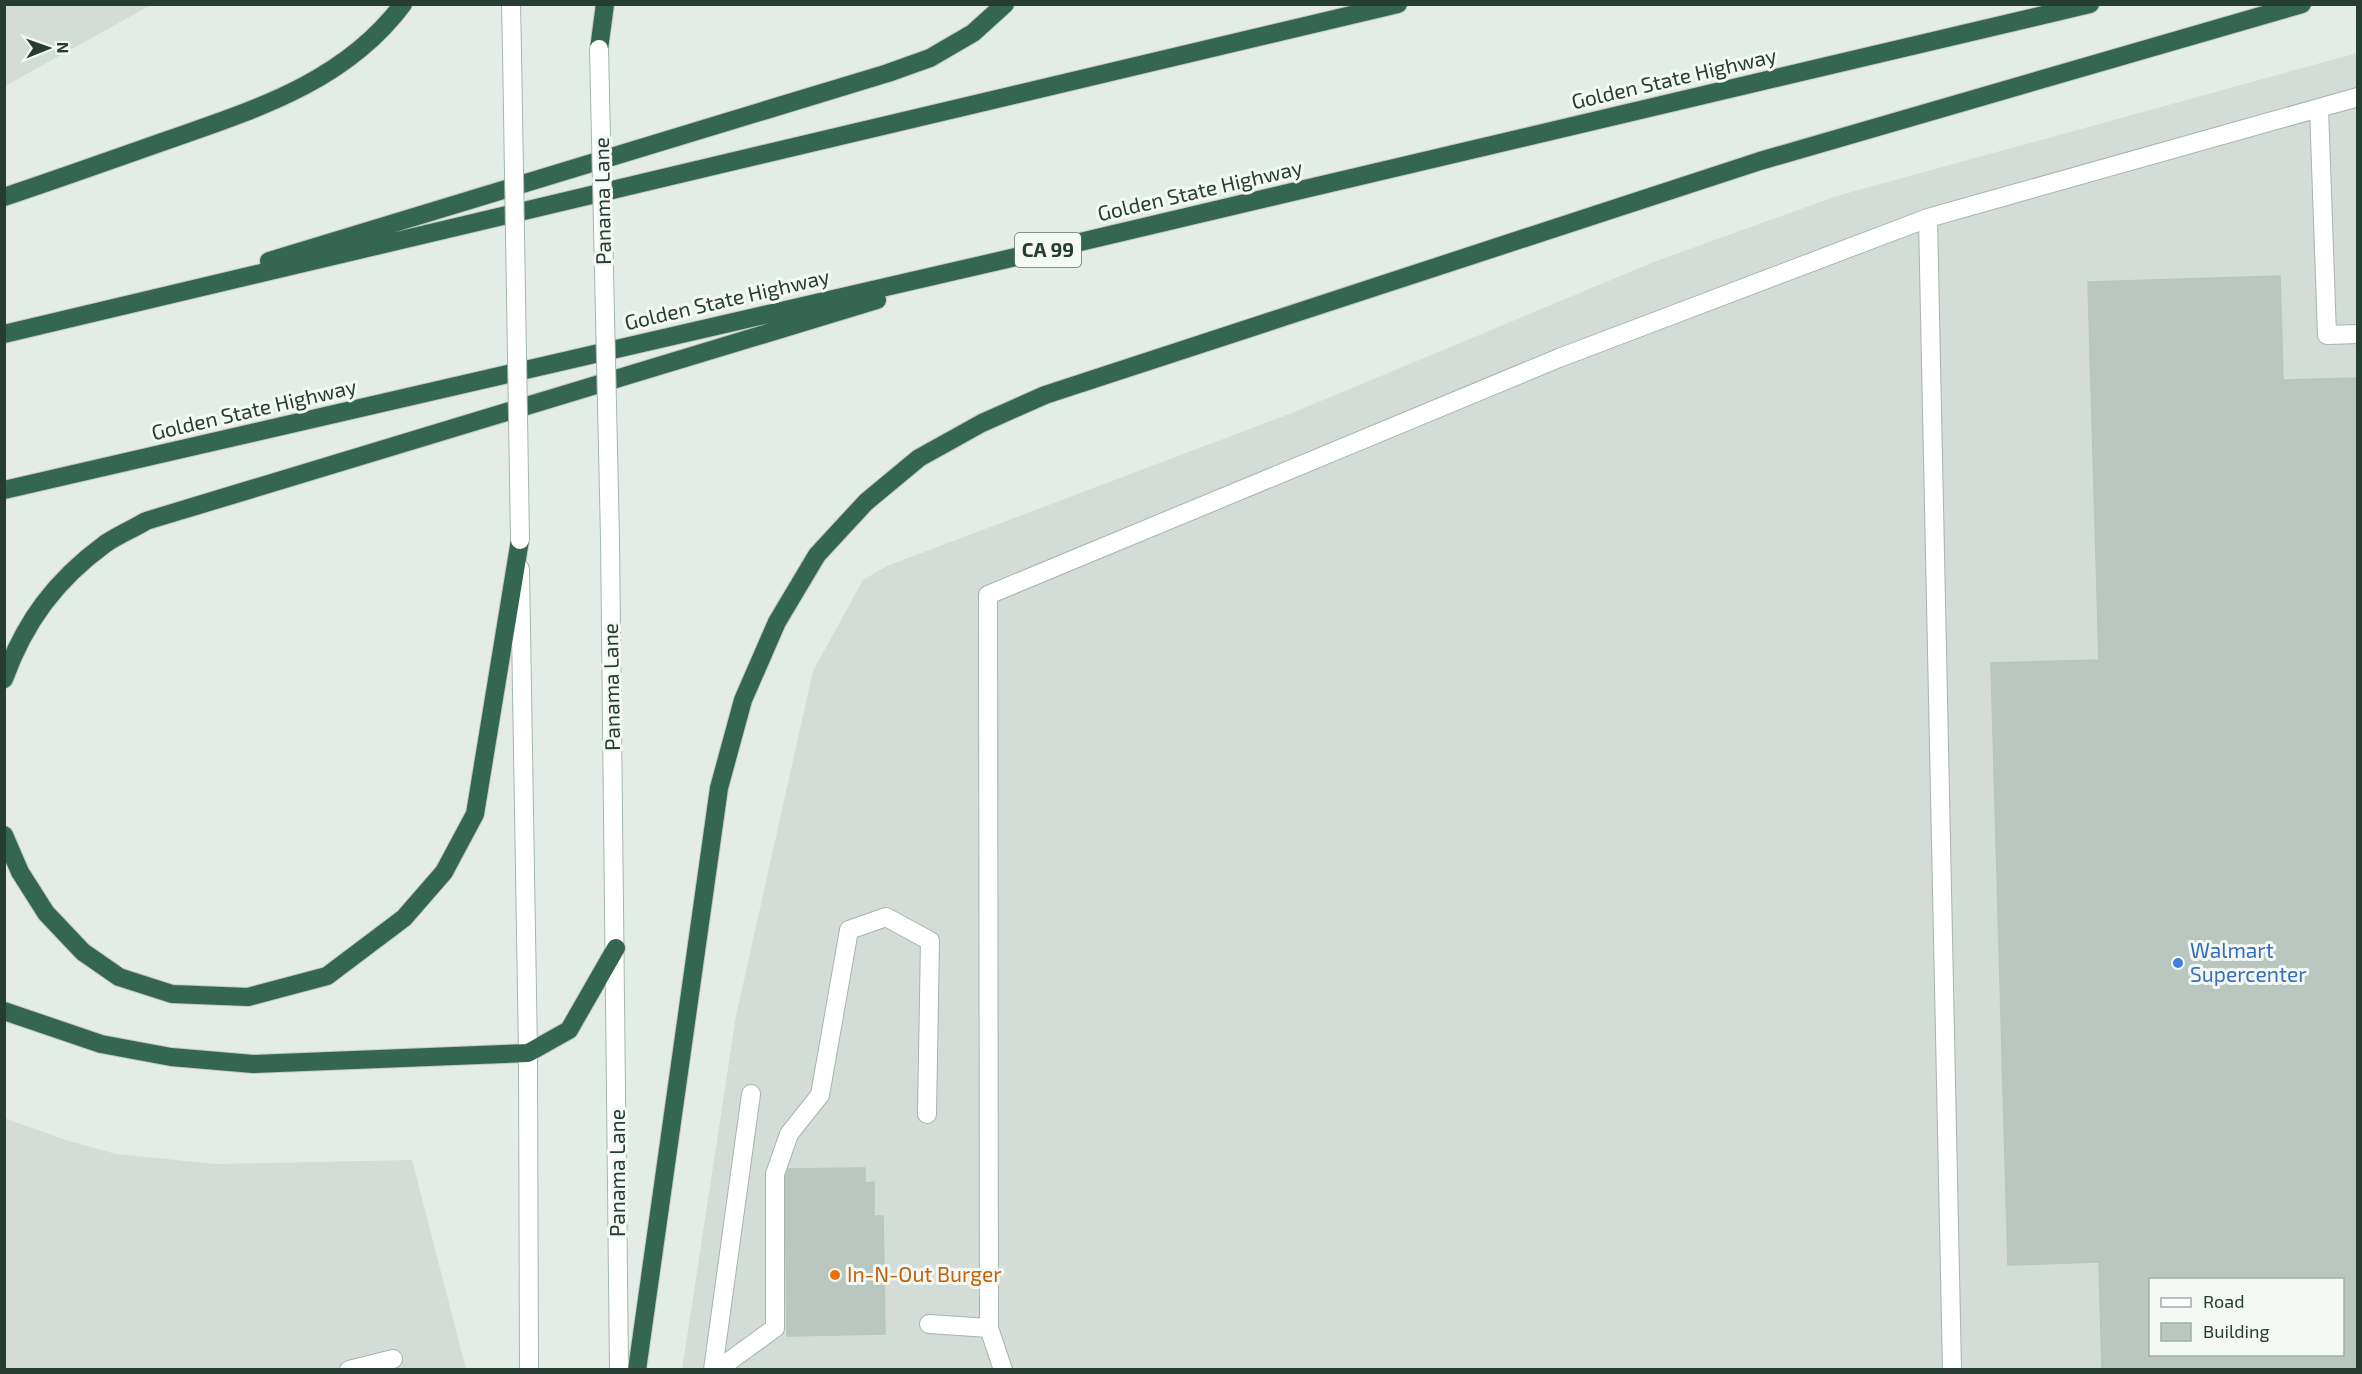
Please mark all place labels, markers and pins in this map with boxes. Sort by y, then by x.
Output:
place label: Walmart Supercenter [2190,937,2307,986]
marker: Walmart Supercenter [2171,956,2185,970]
place label: In-N-Out Burger [847,1261,1002,1286]
marker: In-N-Out Burger [828,1268,842,1282]

